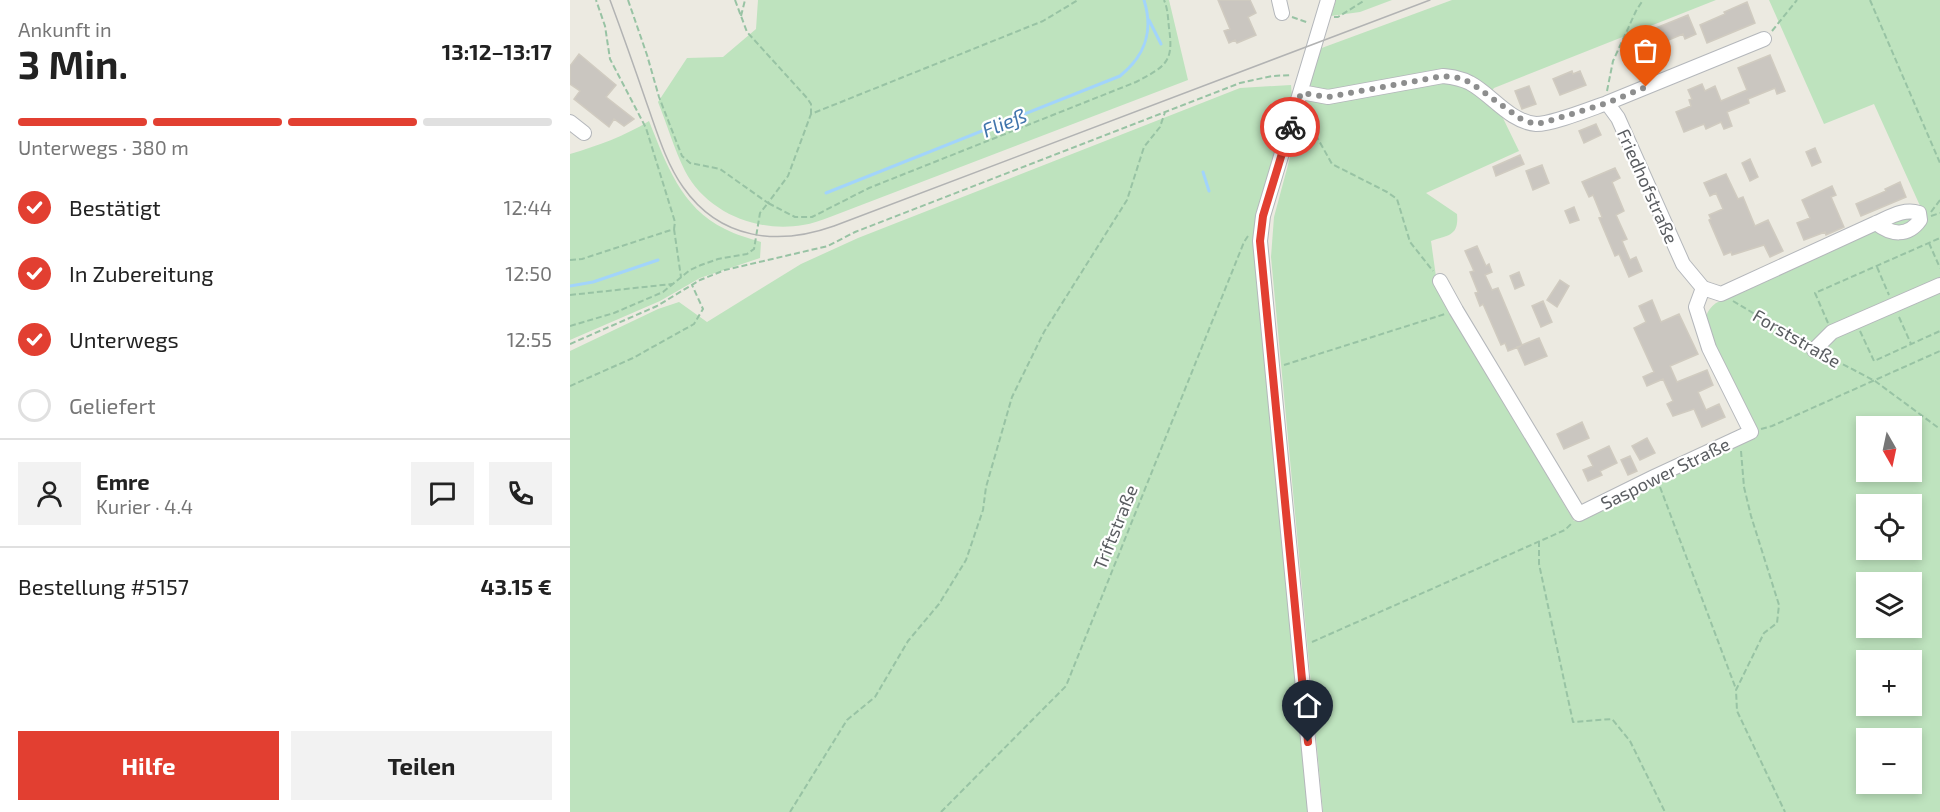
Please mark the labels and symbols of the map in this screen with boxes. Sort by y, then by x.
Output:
pin [1620,25,1671,87]
courier [1260,97,1320,157]
water label: Fließ [978,102,1030,142]
street label: Friedhofstraße [1613,125,1683,247]
street label: Forststraße [1749,304,1845,372]
north arrow [1856,416,1922,482]
street label: Saspower Straße [1597,432,1733,514]
street label: Triftstraße [1088,482,1142,572]
pin [1282,680,1333,742]

